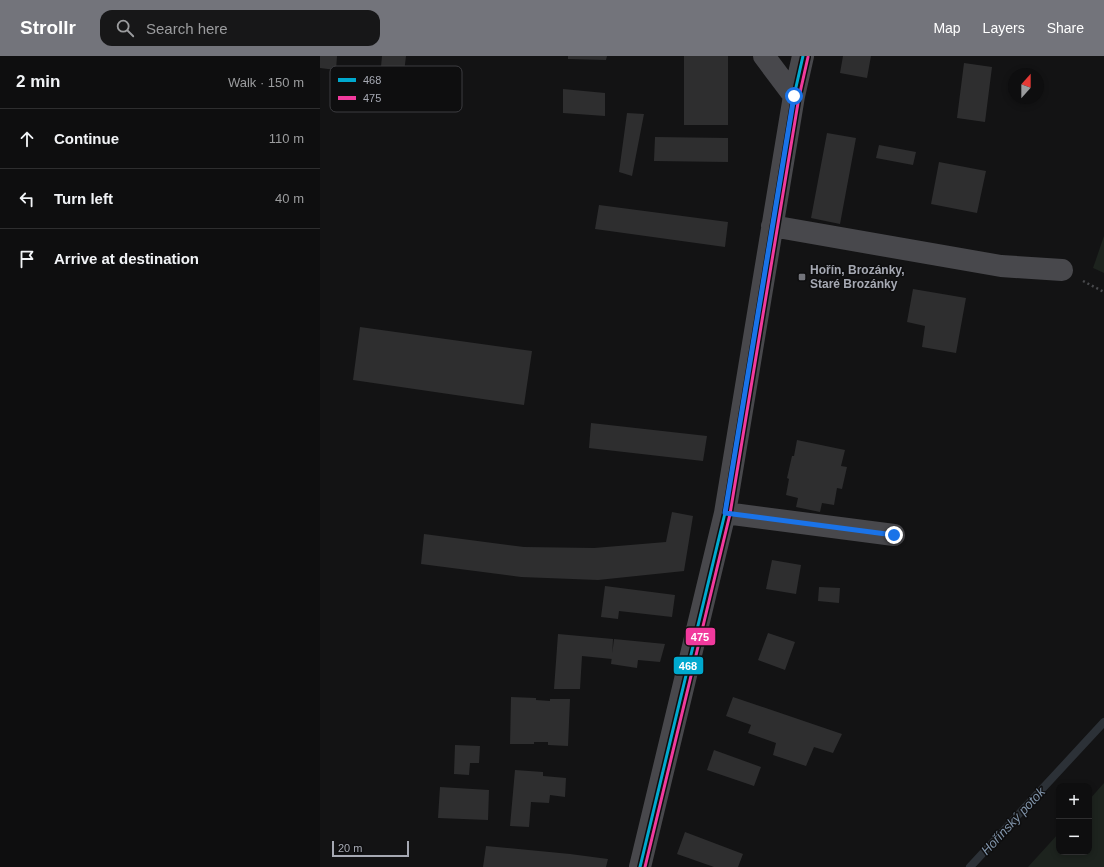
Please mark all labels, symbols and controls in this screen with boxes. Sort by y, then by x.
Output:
search box [100,10,380,46]
text: Strollr [20,17,76,38]
icon: search [114,17,136,39]
text: Search here [146,20,228,37]
text: Map [933,20,961,36]
text: Layers [983,20,1025,36]
text: Share [1047,20,1084,36]
legend [330,66,462,112]
north arrow [1008,68,1044,104]
text: 2 min [16,72,60,91]
text: 468 [363,74,381,86]
text: Walk · 150 m [228,75,304,90]
route start [785,87,803,105]
text: 475 [363,92,381,104]
icon: ahead [16,128,38,150]
text: Continue [54,130,119,147]
text: 110 m [269,131,304,146]
icon: left [16,188,38,210]
text: Turn left [54,190,113,207]
text: 40 m [275,191,304,206]
icon: arrive [16,248,38,270]
text: Arrive at destination [54,250,199,267]
place label: Hořín, Brozánky, Staré Brozánky [810,263,904,291]
marker: Hořín, Brozánky, Staré Brozánky [797,272,807,282]
route end [885,526,903,544]
line badge: 475 [685,627,716,646]
text: 475 [691,631,709,643]
line badge: 468 [673,656,704,675]
text: 468 [679,660,697,672]
water label: Hořínský potok [978,783,1049,858]
map controls [1056,783,1092,855]
button: + [1056,783,1092,819]
button: − [1056,819,1092,855]
scale bar [332,839,409,858]
text: 20 m [338,842,362,854]

